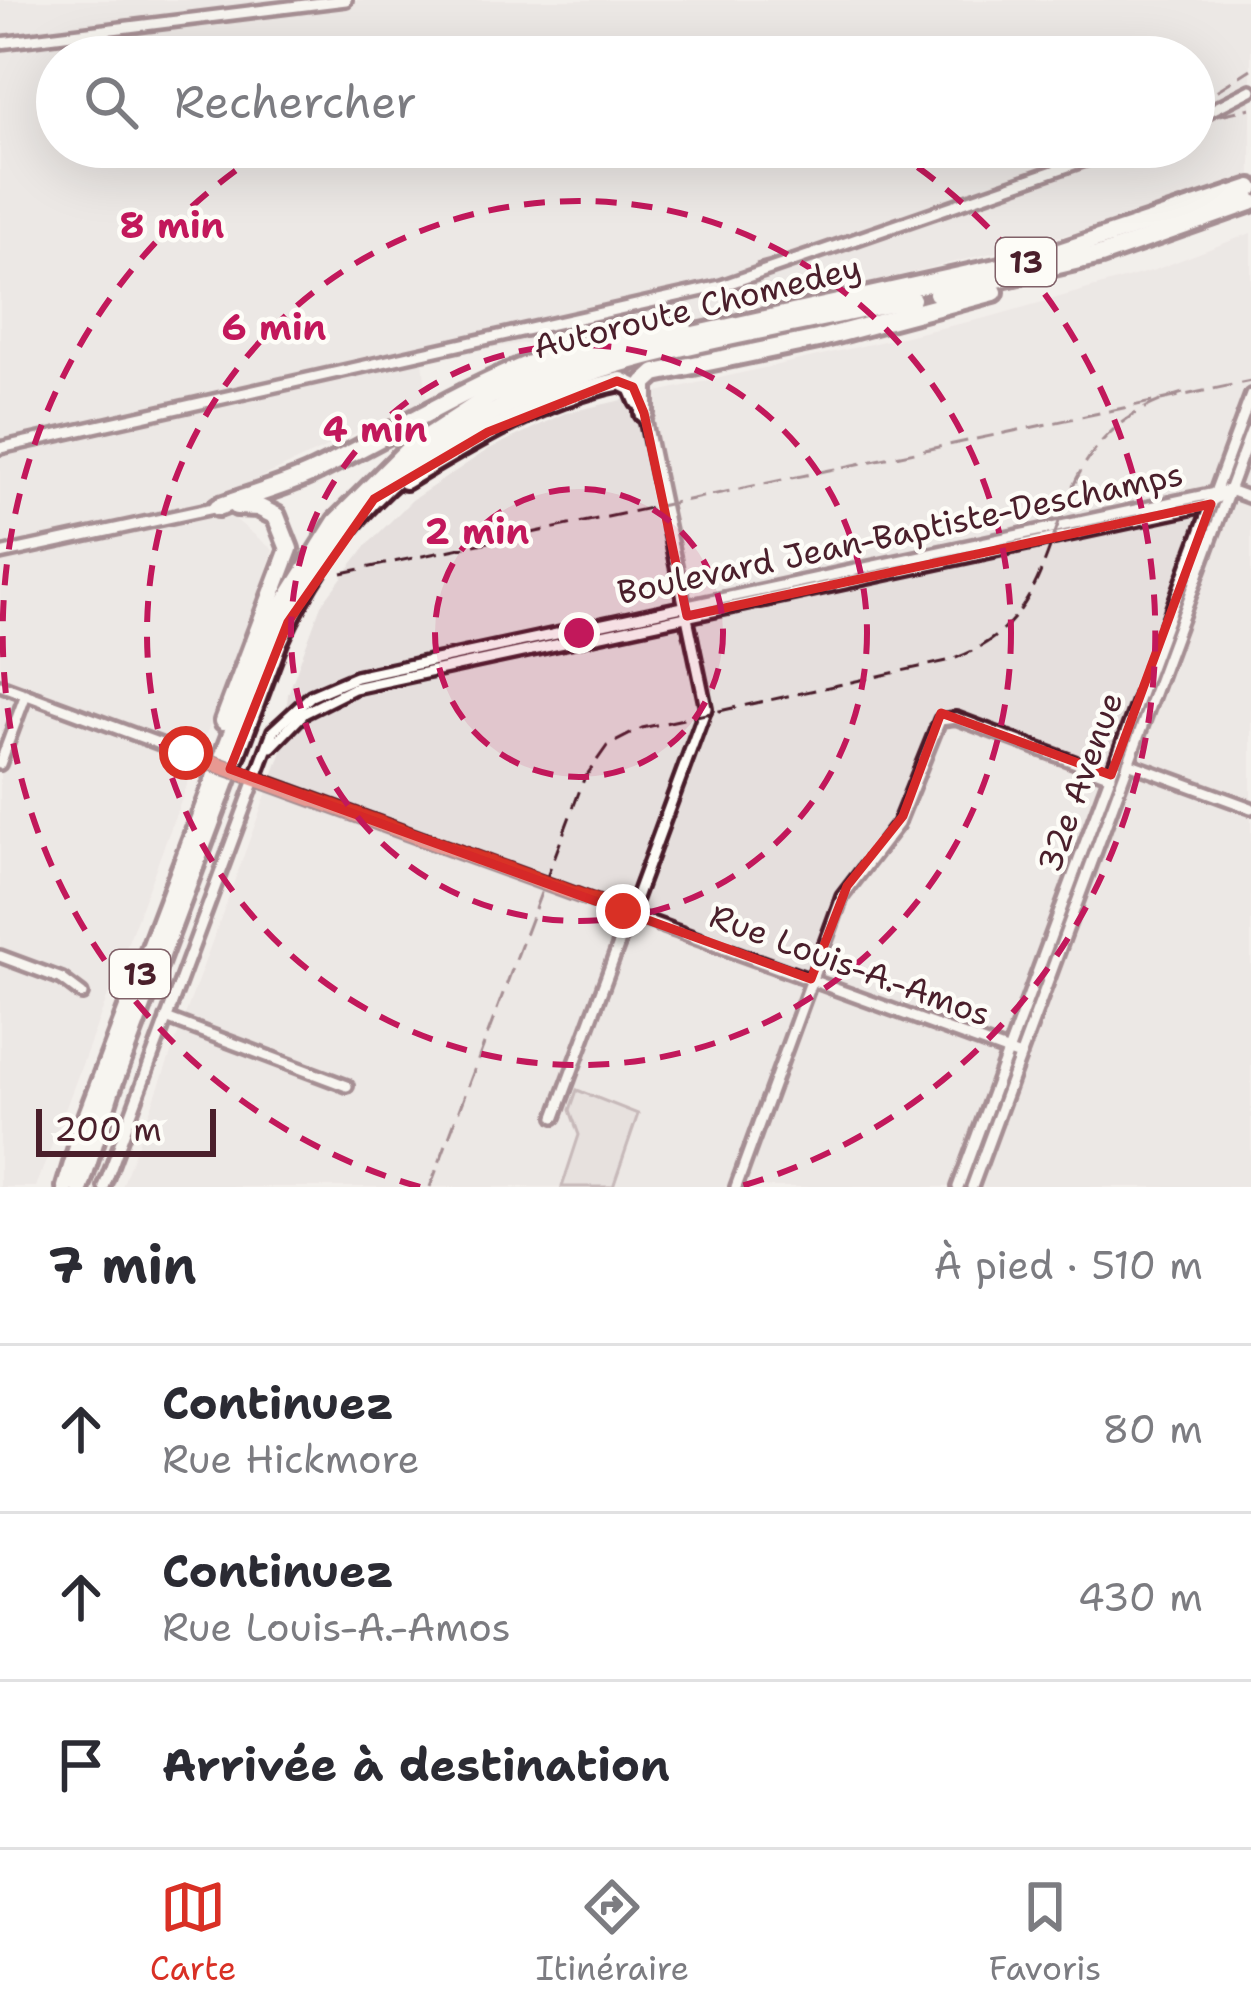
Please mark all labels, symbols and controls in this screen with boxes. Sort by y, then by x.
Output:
search box [36,36,1215,168]
icon: search [78,69,144,135]
text: Rechercher [174,72,417,132]
text: 8 min [120,201,225,250]
road number: 13 [996,238,1056,286]
street label: Autoroute Chomedey [528,244,866,370]
text: 6 min [222,303,327,352]
text: 4 min [323,405,428,454]
street label: Boulevard Jean-Baptiste-Deschamps [613,451,1187,615]
text: 2 min [425,507,530,556]
centre of rings [558,612,600,654]
street label: 32e Avenue [1027,686,1133,878]
route start [159,726,213,780]
route end [596,884,650,938]
street label: Rue Louis-A.-Amos [704,893,996,1037]
road number: 13 [110,950,170,998]
scale bar [36,1103,216,1156]
text: 200 m [54,1107,162,1152]
text: 7 min [48,1231,197,1299]
text: À pied · 510 m [934,1239,1203,1291]
text: Continuez [162,1373,394,1433]
icon: ahead [48,1396,114,1462]
text: 80 m [1102,1403,1203,1455]
text: Rue Hickmore [162,1433,420,1485]
text: Continuez [162,1541,394,1601]
icon: ahead [48,1564,114,1630]
text: 430 m [1078,1571,1203,1623]
text: Rue Louis-A.-Amos [162,1601,511,1653]
icon: arrive [48,1732,114,1798]
text: Arrivée à destination [162,1735,670,1795]
tab: Carte [150,1874,236,1991]
tab: Itinéraire [536,1874,689,1991]
tab: Favoris [989,1874,1101,1991]

